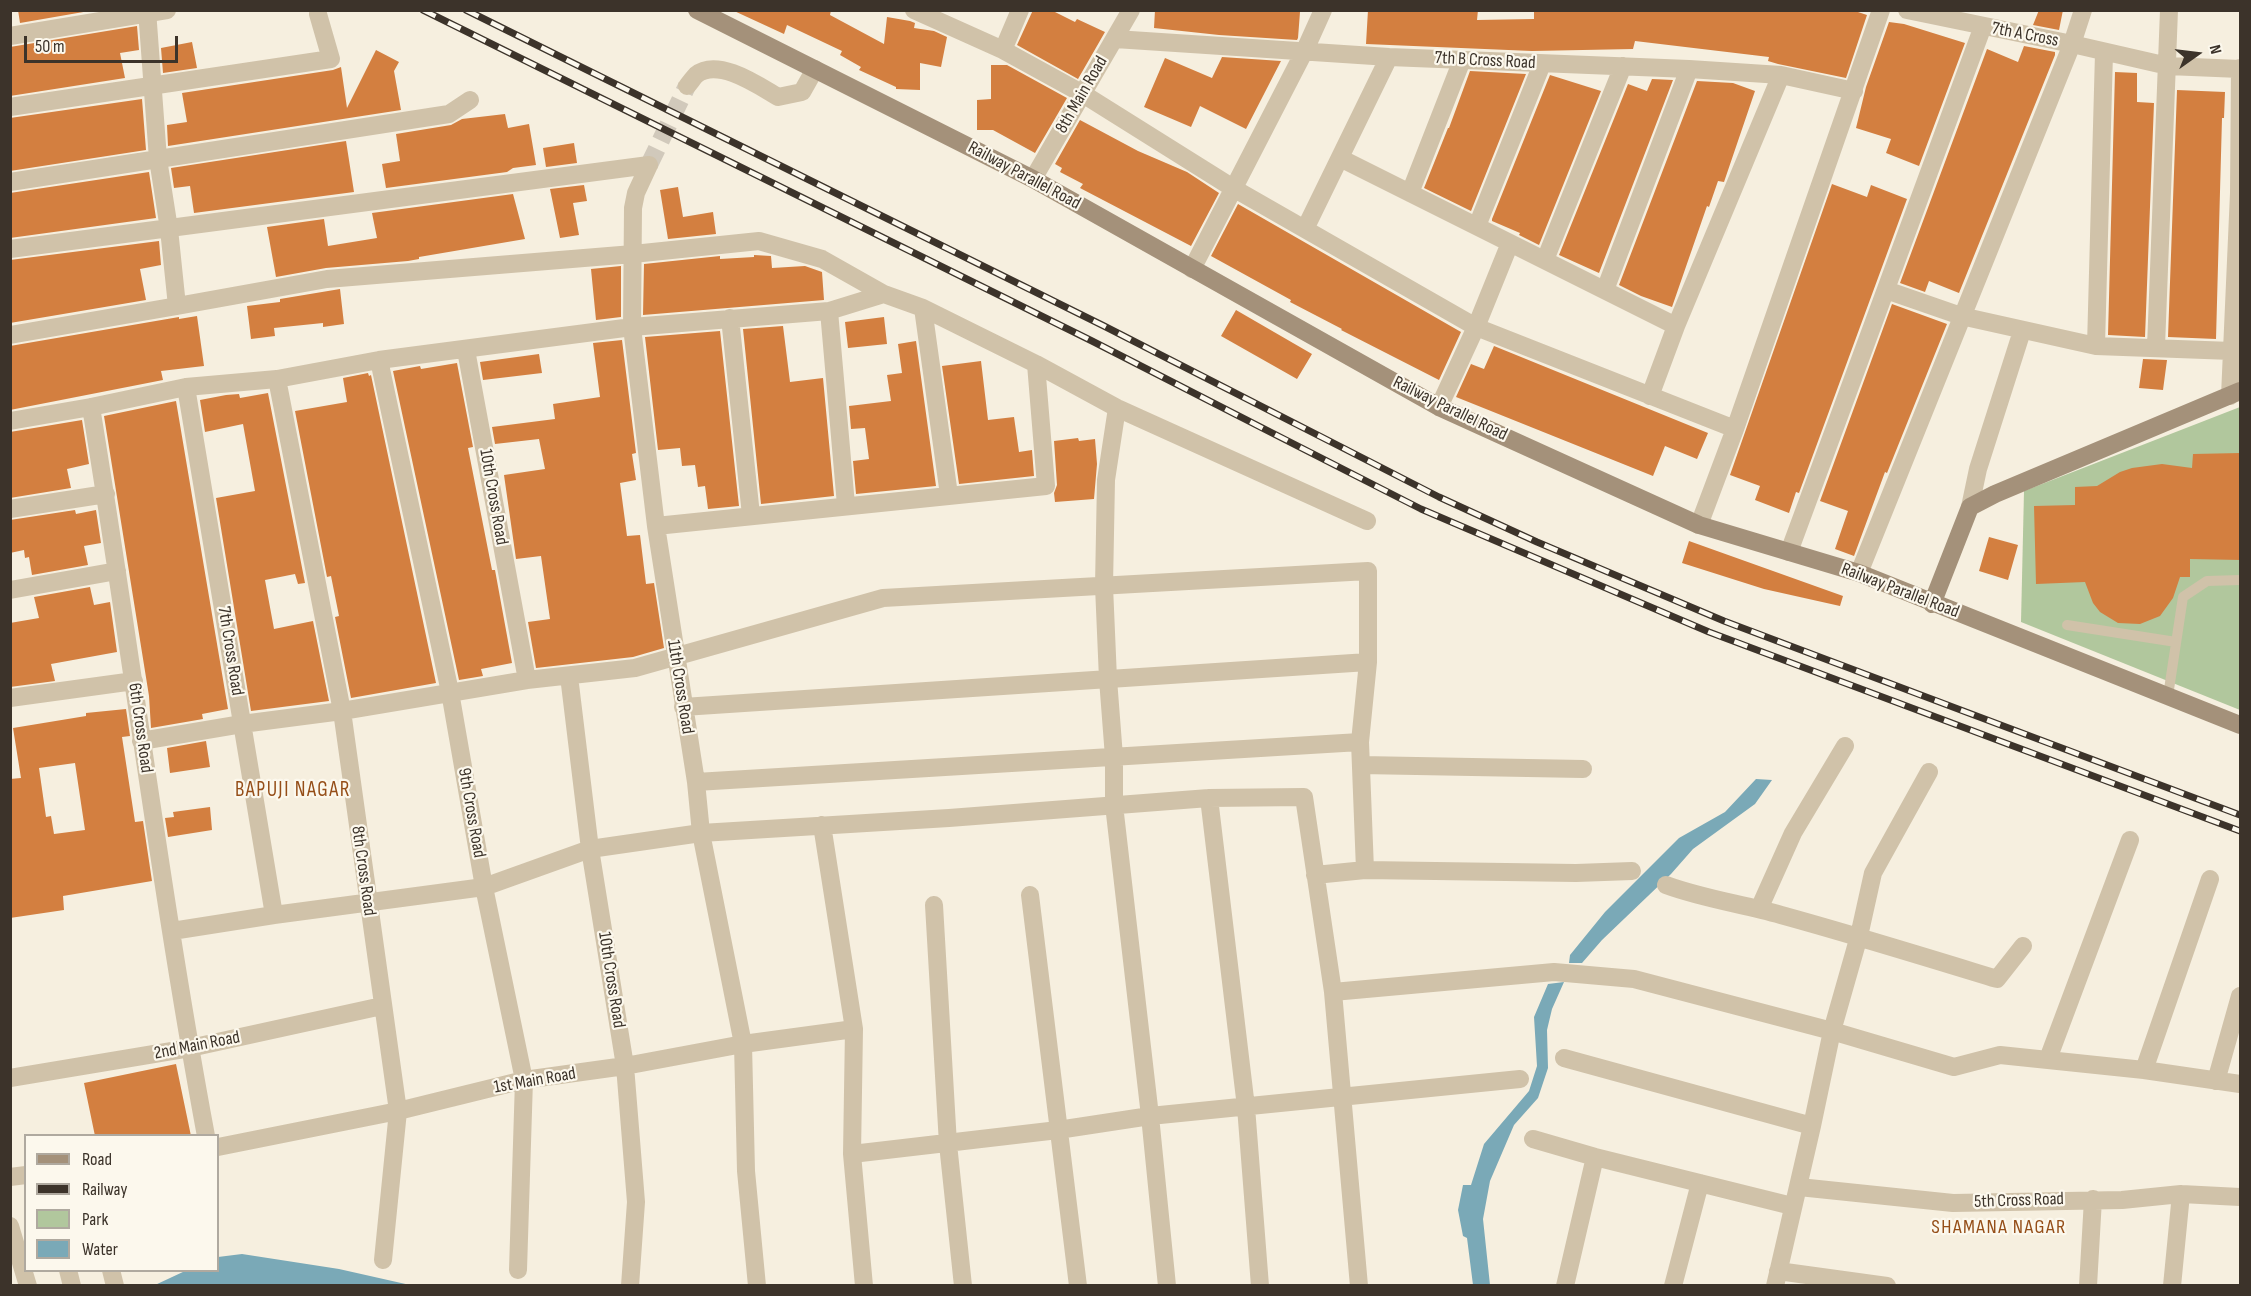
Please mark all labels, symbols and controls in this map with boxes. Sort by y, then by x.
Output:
street label: 7th A Cross [1990,18,2060,52]
scale bar [27,24,182,62]
north arrow [2167,24,2227,84]
text: 50 m [35,36,65,57]
text: N [2205,43,2225,56]
street label: 7th B Cross Road [1434,48,1536,74]
street label: 8th Main Road [1051,53,1113,137]
street label: Railway Parallel Road [964,137,1084,215]
street label: Railway Parallel Road [1389,372,1511,446]
street label: 10th Cross Road [474,447,512,547]
street label: Railway Parallel Road [1838,559,1962,623]
street label: 7th Cross Road [212,605,248,697]
street label: 11th Cross Road [662,638,698,736]
street label: 6th Cross Road [123,682,157,774]
street label: 9th Cross Road [452,766,490,860]
district label: BAPUJI NAGAR [235,778,351,804]
street label: 8th Cross Road [346,825,380,917]
street label: 10th Cross Road [593,930,629,1030]
street label: 2nd Main Road [152,1027,242,1065]
street label: 1st Main Road [492,1063,578,1099]
legend [24,1134,219,1272]
text: Road [82,1149,112,1170]
text: Railway [82,1179,127,1200]
street label: 5th Cross Road [1974,1189,2064,1213]
text: Park [82,1209,108,1230]
district label: SHAMANA NAGAR [1931,1216,2067,1240]
text: Water [82,1239,118,1260]

